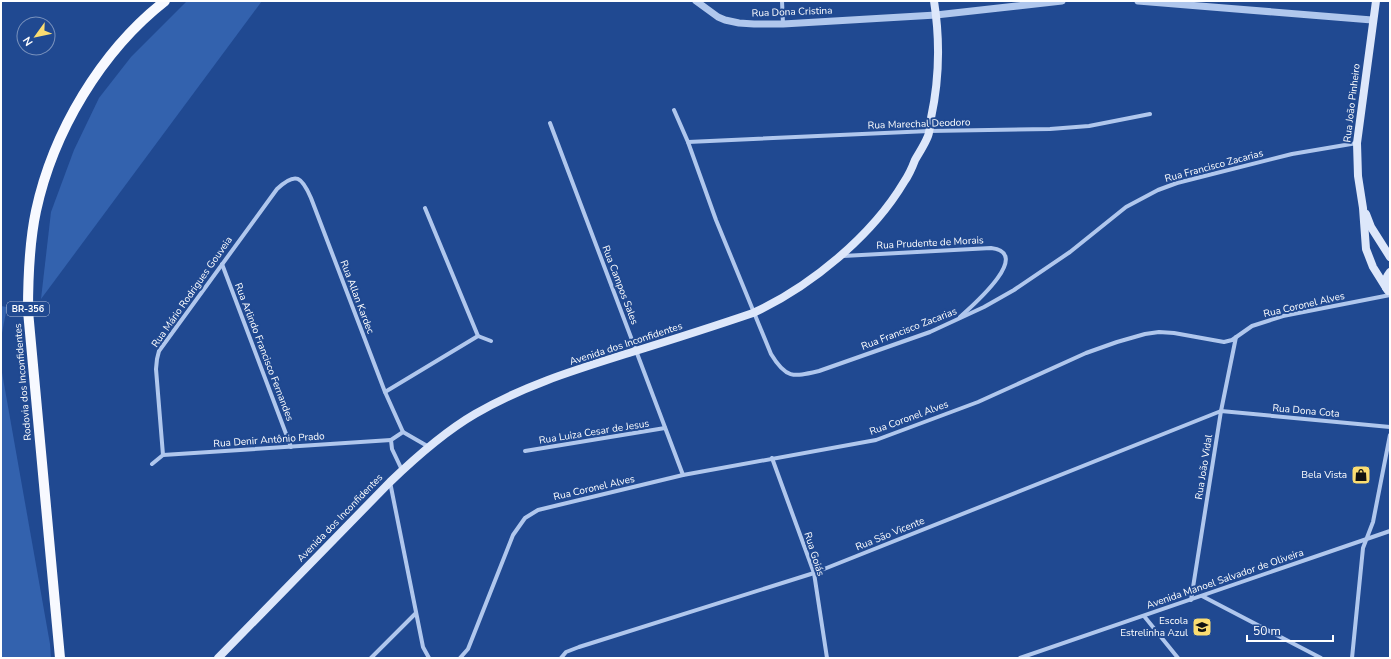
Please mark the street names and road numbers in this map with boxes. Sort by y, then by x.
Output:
street label: Rua Dona Cristina [751,4,833,20]
street label: Rua João Pinheiro [1340,62,1364,143]
street label: Rua Marechal Deodoro [867,115,971,133]
street label: Rua Francisco Zacarias [1163,146,1265,186]
street label: Rua Prudente de Morais [876,233,984,253]
street label: Rua Mário Rodrigues Gouveia [148,234,236,350]
street label: Rua Campos Sales [598,243,642,327]
street label: Rua Allan Kardec [337,258,378,336]
street label: Rua Arlindo Francisco Fernandes [231,281,297,423]
street label: Rua Coronel Alves [1262,289,1346,321]
road number: BR-356 [7,302,49,316]
street label: Rua Francisco Zacarias [859,304,959,354]
street label: Avenida dos Inconfidentes [568,319,684,369]
street label: Rodovia dos Inconfidentes [11,323,35,441]
street label: Rua Coronel Alves [868,397,951,439]
street label: Rua Dona Cota [1272,401,1340,421]
street label: Rua Luiza Cesar de Jesus [538,416,650,448]
street label: Rua Denir Antônio Prado [213,429,326,451]
street label: Rua João Vidal [1192,433,1216,501]
street label: Avenida dos Inconfidentes [294,471,386,565]
street label: Rua Coronel Alves [552,472,636,504]
street label: Rua São Vicente [853,514,927,554]
street label: Rua Goiás [800,530,828,578]
street label: Avenida Manoel Salvador de Oliveira [1144,545,1306,613]

